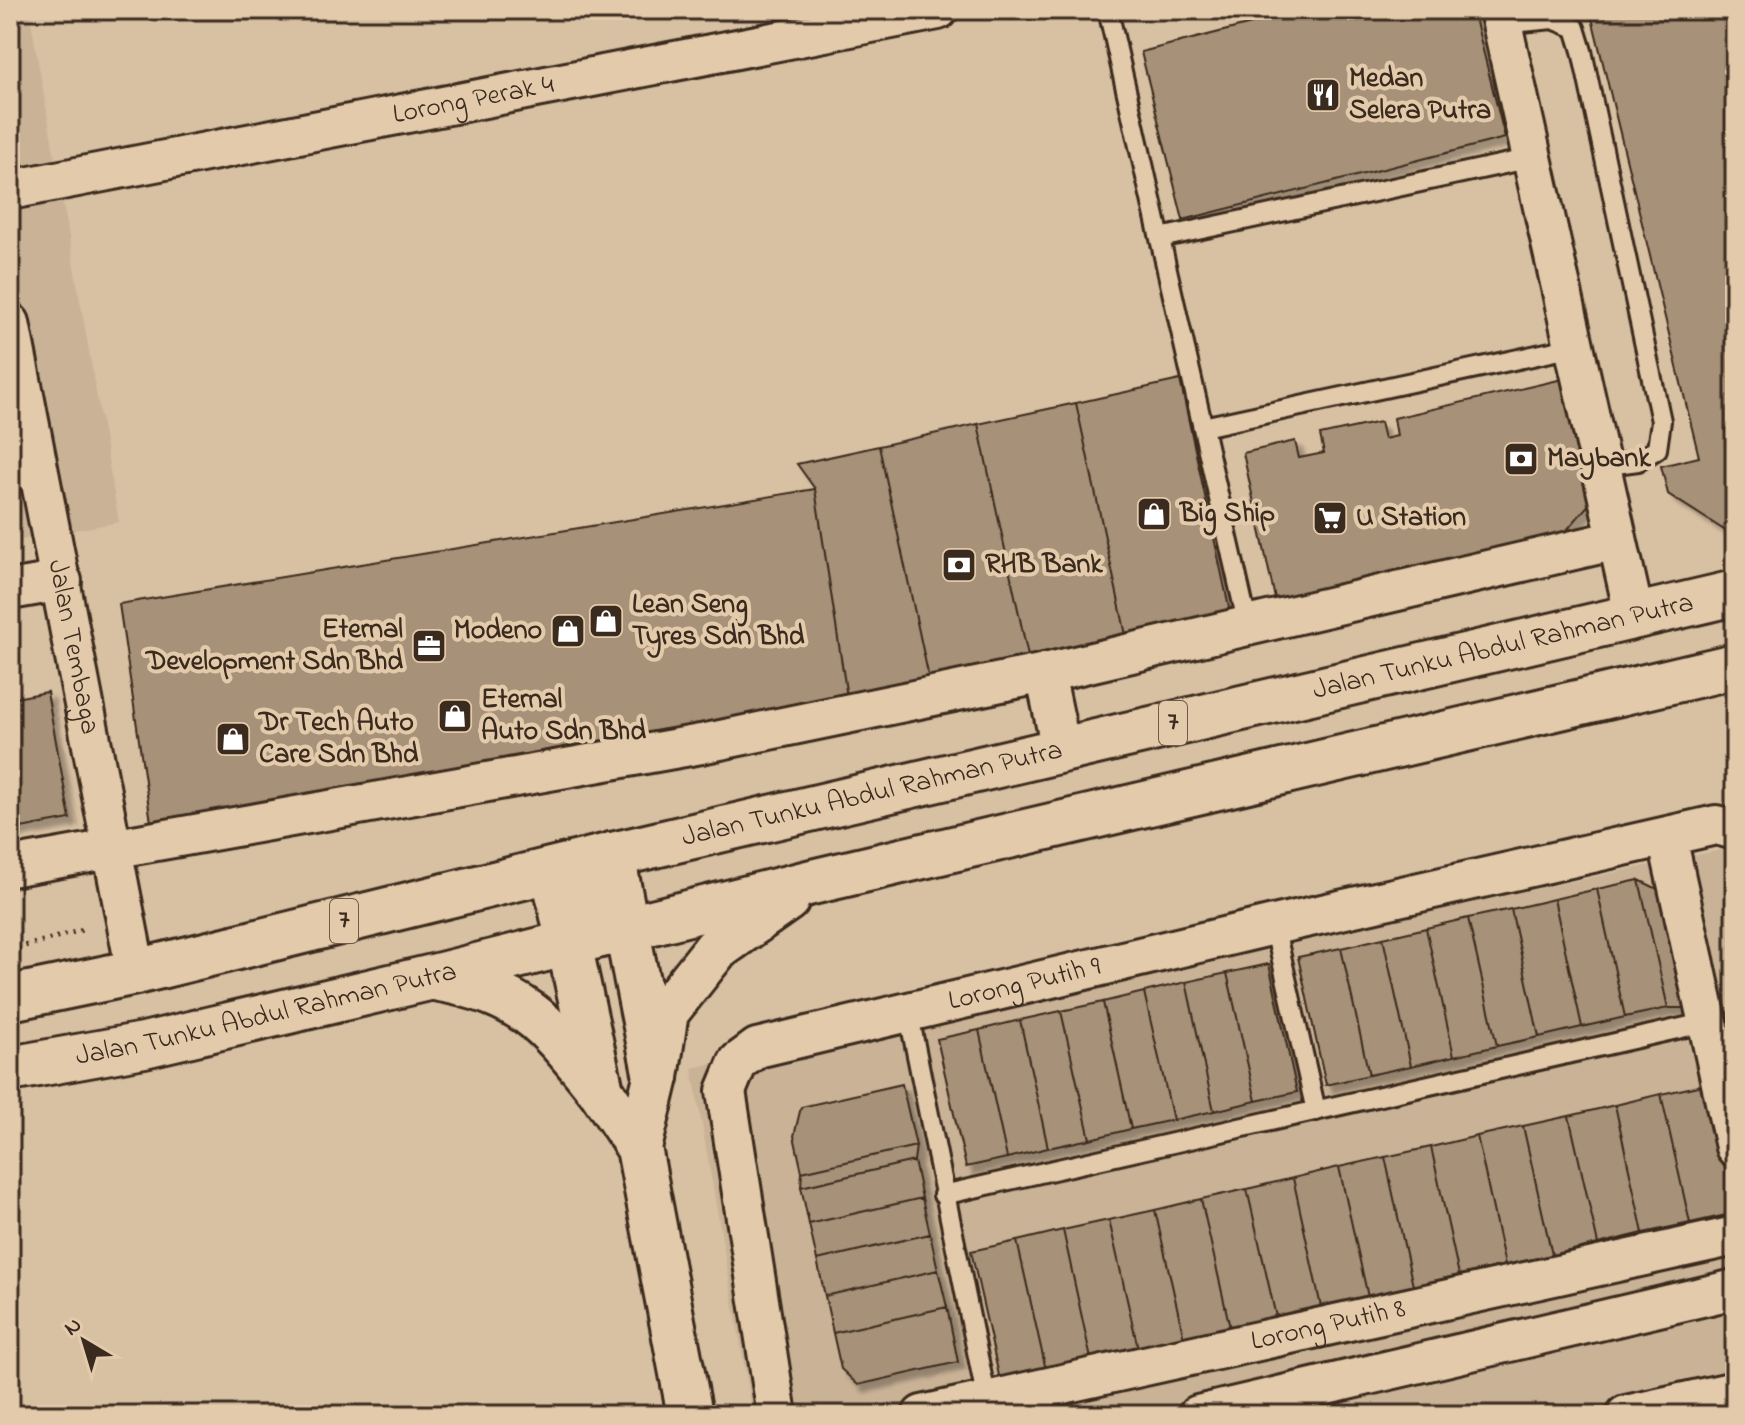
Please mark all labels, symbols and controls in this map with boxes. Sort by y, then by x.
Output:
place label: Medan Selera Putra [1349,59,1491,132]
street label: Lorong Perak 4 [389,64,558,136]
restaurant icon: Medan Selera Putra [1304,76,1342,114]
place label: Maybank [1547,439,1651,480]
bank icon: Maybank [1502,440,1540,478]
place label: Big Ship [1178,494,1275,536]
shop icon: Big Ship [1135,495,1173,533]
place label: U Station [1356,498,1466,539]
supermarket icon: U Station [1311,499,1349,537]
place label: RHB Bank [985,545,1103,586]
bank icon: RHB Bank [940,546,978,584]
street label: Jalan Tembaga [36,556,110,738]
street label: Jalan Tunku Abdul Rahman Putra [1309,583,1698,711]
place label: Lean Seng Tyres Sdn Bhd [632,585,805,658]
shop icon: Lean Seng Tyres Sdn Bhd [587,602,625,640]
place label: Eternal Development Sdn Bhd [144,610,403,683]
place label: Modeno [454,611,542,652]
shop icon: Modeno [549,612,587,650]
office icon: Eternal Development Sdn Bhd [410,627,448,665]
place label: Eternal Auto Sdn Bhd [481,680,646,753]
shop icon: Eternal Auto Sdn Bhd [436,697,474,735]
road number: 7 [1159,701,1187,745]
place label: Dr Tech Auto Care Sdn Bhd [257,703,419,776]
shop icon: Dr Tech Auto Care Sdn Bhd [214,720,252,758]
street label: Jalan Tunku Abdul Rahman Putra [678,730,1067,859]
road number: 7 [330,899,358,943]
street label: Lorong Putih 9 [944,946,1105,1022]
street label: Jalan Tunku Abdul Rahman Putra [73,951,461,1077]
street label: Lorong Putih 8 [1247,1289,1410,1362]
north arrow [44,1301,124,1381]
text: N [58,1310,89,1345]

